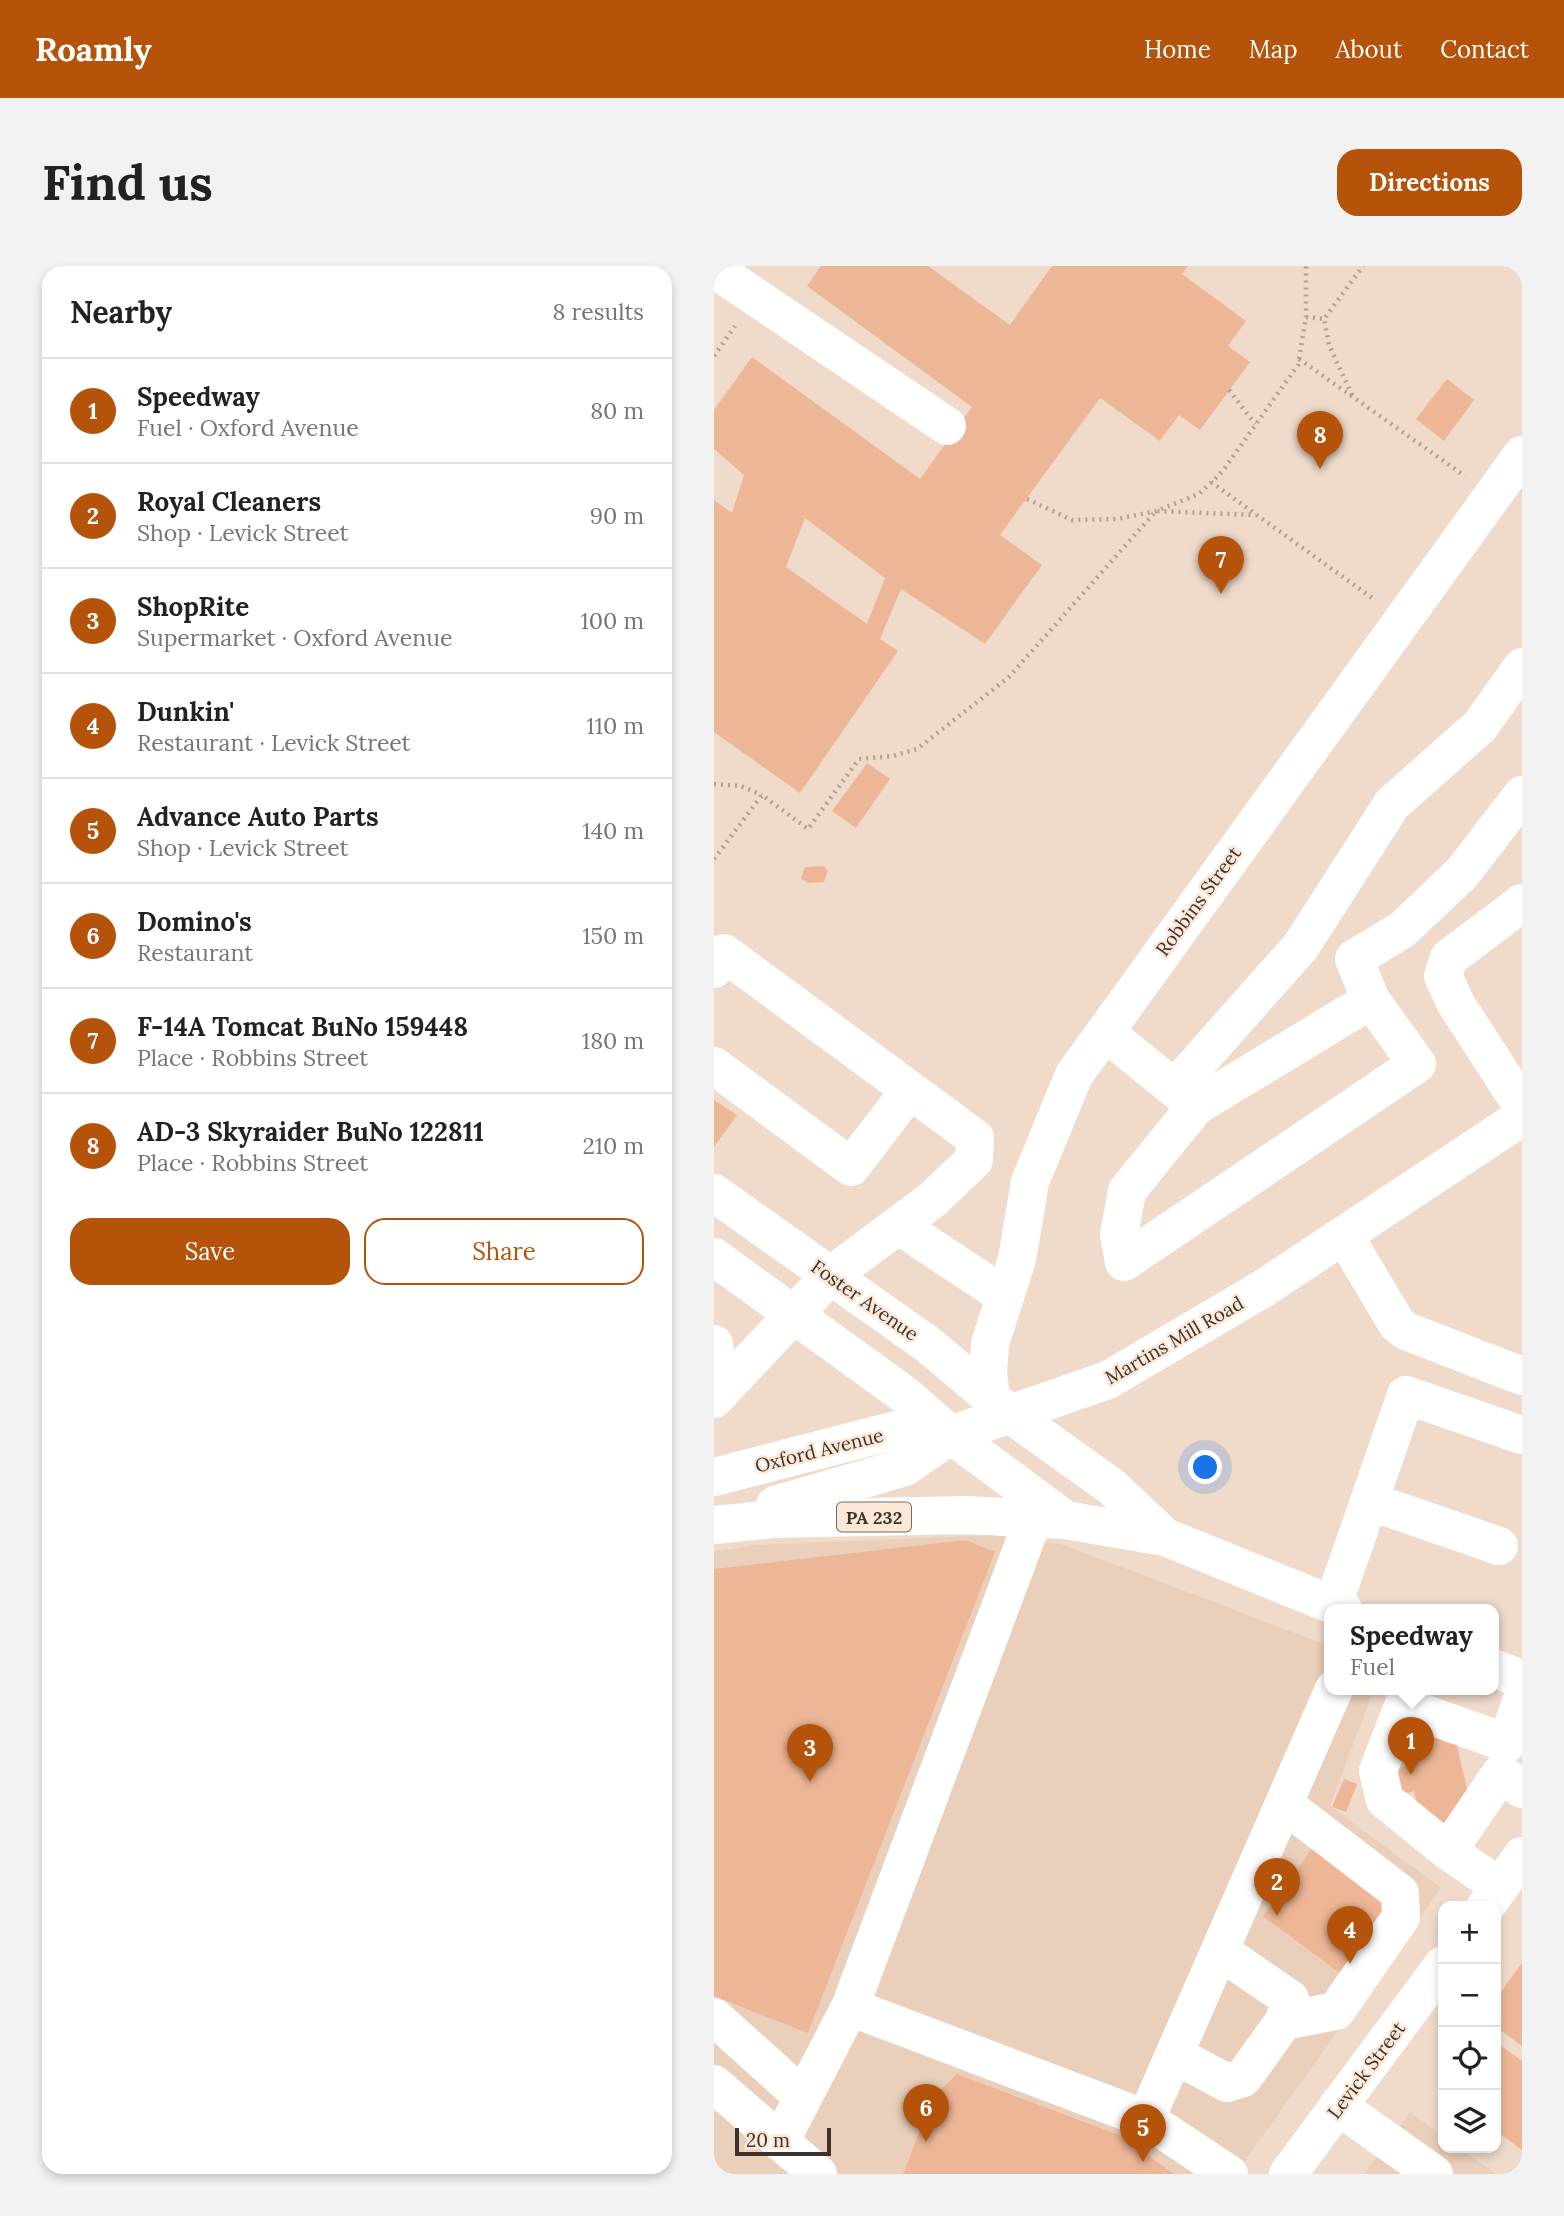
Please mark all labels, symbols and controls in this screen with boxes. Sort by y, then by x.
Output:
text: Roamly [35,28,152,70]
text: Home [1144,34,1211,65]
text: Map [1249,34,1298,65]
text: About [1336,34,1402,65]
text: Contact [1440,34,1529,65]
button: Directions [1337,149,1522,216]
text: Find us [42,151,213,213]
text: Nearby [70,293,172,331]
text: 8 results [553,297,644,326]
text: Speedway [137,380,260,413]
text: 1 [88,396,98,425]
text: 80 m [590,396,644,425]
pin: 8 [1297,411,1343,469]
text: Fuel · Oxford Avenue [137,413,359,442]
text: Royal Cleaners [137,485,321,518]
text: 2 [87,501,99,530]
text: 90 m [590,501,644,530]
text: Shop · Levick Street [137,518,348,547]
pin: 7 [1198,536,1244,594]
text: ShopRite [137,590,249,623]
text: 3 [87,606,99,635]
text: 100 m [580,606,644,635]
text: Supermarket · Oxford Avenue [137,623,452,652]
text: Dunkin' [137,695,234,728]
text: 4 [87,711,99,740]
text: 110 m [586,711,644,740]
text: Restaurant · Levick Street [137,728,411,757]
text: Advance Auto Parts [137,800,379,833]
text: 5 [87,816,99,845]
text: 140 m [582,816,644,845]
text: Shop · Levick Street [137,833,348,862]
street label: Robbins Street [1150,841,1246,960]
text: Domino's [137,905,252,938]
text: 6 [86,921,100,950]
text: 150 m [582,921,644,950]
text: Restaurant [137,938,253,967]
text: F-14A Tomcat BuNo 159448 [137,1010,468,1043]
text: 7 [88,1026,98,1055]
text: 180 m [582,1026,644,1055]
text: Place · Robbins Street [137,1043,368,1072]
text: AD-3 Skyraider BuNo 122811 [137,1115,484,1148]
text: 8 [86,1131,100,1160]
text: 210 m [582,1131,644,1160]
text: Place · Robbins Street [137,1148,368,1177]
button: Save [70,1218,350,1285]
button: Share [364,1218,644,1285]
street label: Foster Avenue [807,1254,923,1346]
street label: Martins Mill Road [1101,1291,1247,1389]
street label: Oxford Avenue [752,1422,886,1478]
your location [1188,1450,1222,1484]
road number: PA 232 [837,1502,911,1532]
popup [1324,1604,1499,1695]
text: Speedway [1350,1619,1473,1652]
text: Fuel [1350,1652,1395,1681]
pin: 1 [1388,1717,1434,1775]
pin: 3 [787,1724,833,1782]
pin: 2 [1254,1858,1300,1916]
map controls [1438,1901,1501,2153]
button: + [1438,1901,1501,1964]
pin: 4 [1327,1906,1373,1964]
button: − [1438,1964,1501,2027]
street label: Levick Street [1322,2016,1411,2123]
button: locate [1438,2027,1501,2090]
pin: 6 [903,2084,949,2142]
button: layers [1438,2090,1501,2153]
pin: 5 [1120,2104,1166,2162]
scale bar [735,2125,831,2157]
text: 20 m [746,2128,790,2152]

